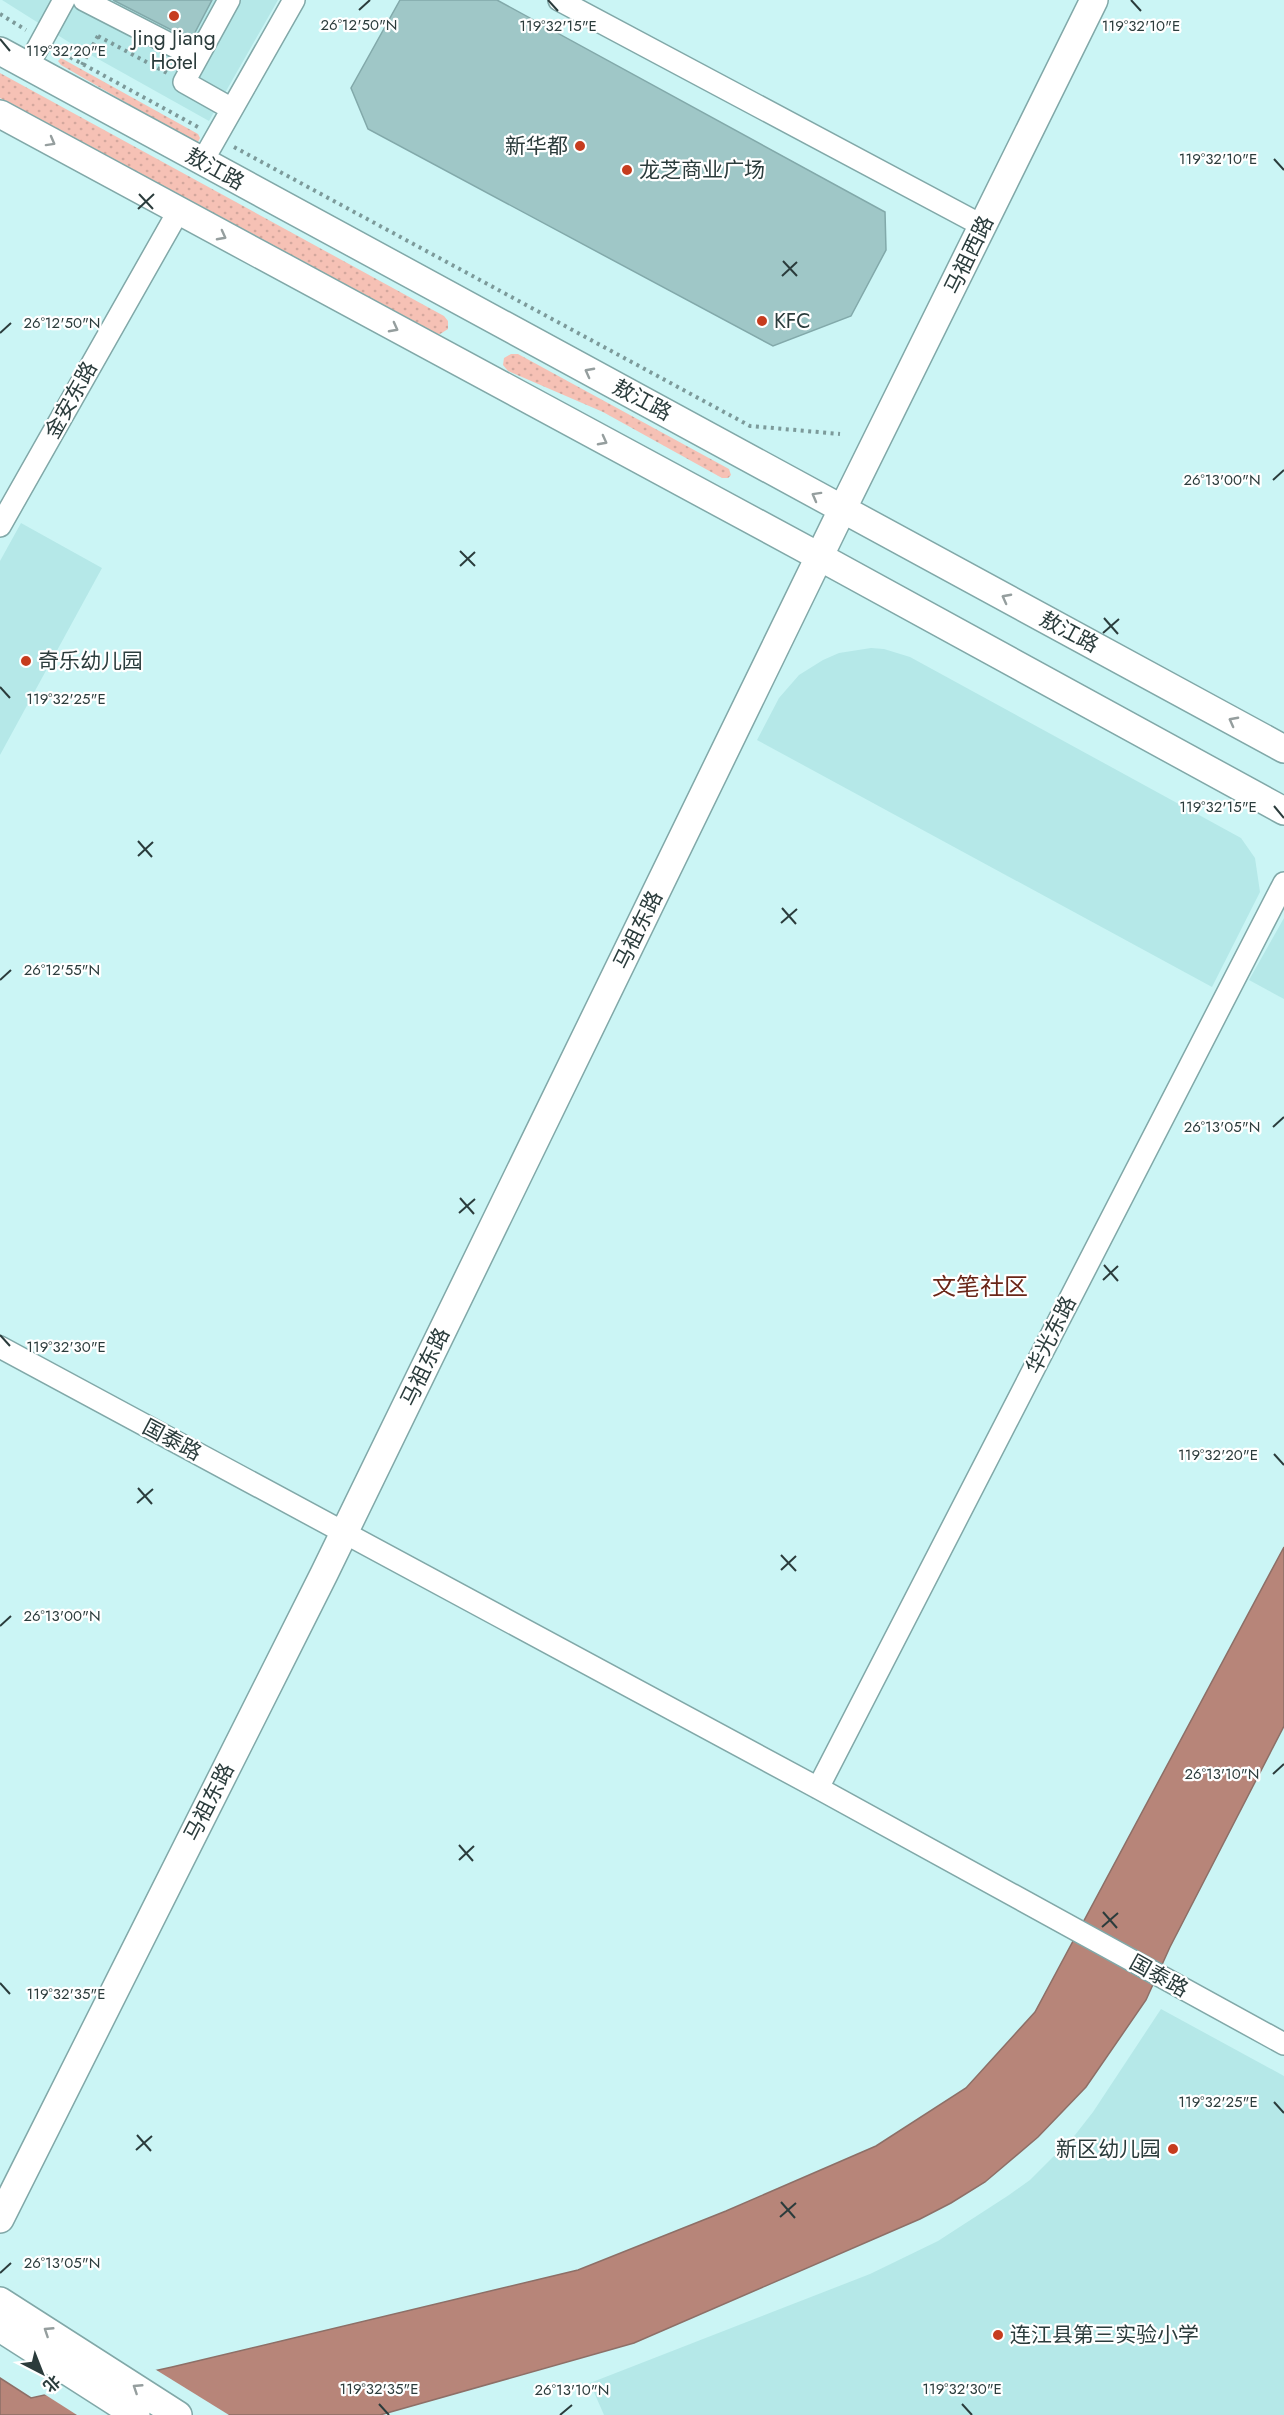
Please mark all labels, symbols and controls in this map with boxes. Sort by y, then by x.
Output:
marker: Jing Jiang Hotel [167,9,181,23]
text: 26°12'50"N [321,14,397,36]
text: 119°32'15"E [519,15,597,37]
text: 119°32'10"E [1102,15,1180,37]
place label: Jing Jiang Hotel [129,23,216,77]
text: 119°32'20"E [26,40,106,62]
place label: 新华都 [505,131,568,161]
one-way arrow [45,135,56,146]
marker: 新华都 [573,139,587,153]
street label: 敖江路 [180,141,250,197]
text: 119°32'10"E [1179,148,1257,170]
place label: 龙芝商业广场 [639,155,765,185]
marker: 龙芝商业广场 [620,163,634,177]
street label: 马祖西路 [937,211,1001,299]
one-way arrow [216,229,227,240]
place label: KFC [774,306,811,336]
text: 26°12'50"N [24,312,100,334]
marker: KFC [755,314,769,328]
one-way arrow [388,321,398,332]
street label: 金安东路 [38,356,104,444]
one-way arrow [585,368,596,379]
street label: 敖江路 [607,372,677,428]
one-way arrow [597,434,607,445]
text: 26°13'00"N [1183,469,1261,491]
one-way arrow [812,491,822,503]
one-way arrow [1001,594,1012,605]
street label: 敖江路 [1034,604,1104,660]
place label: 奇乐幼儿园 [38,646,143,676]
marker: 奇乐幼儿园 [19,654,33,668]
text: 119°32'25"E [26,688,106,710]
one-way arrow [1228,717,1239,728]
text: 119°32'15"E [1179,796,1257,818]
street label: 马祖东路 [606,886,670,974]
text: 26°12'55"N [24,959,100,981]
text: 26°13'05"N [1184,1116,1260,1138]
district label: 文笔社区 [932,1269,1028,1304]
street label: 华光东路 [1019,1291,1083,1379]
street label: 马祖东路 [393,1323,457,1411]
text: 119°32'30"E [26,1336,106,1358]
street label: 国泰路 [137,1412,207,1468]
text: 119°32'20"E [1178,1444,1258,1466]
text: 26°13'00"N [23,1605,101,1627]
street label: 马祖东路 [177,1758,241,1846]
text: 26°13'10"N [1185,1763,1259,1785]
street label: 国泰路 [1124,1948,1194,2004]
text: 119°32'35"E [26,1983,106,2005]
text: 119°32'25"E [1178,2091,1258,2113]
place label: 新区幼儿园 [1056,2134,1161,2164]
marker: 新区幼儿园 [1166,2142,1180,2156]
text: 26°13'05"N [24,2252,100,2274]
place label: 连江县第三实验小学 [1010,2320,1199,2350]
one-way arrow [43,2327,54,2338]
marker: 连江县第三实验小学 [991,2328,1005,2342]
north arrow [12,2343,72,2403]
text: 北 [38,2370,65,2398]
text: 119°32'35"E [339,2378,419,2400]
text: 119°32'30"E [922,2378,1002,2400]
text: 26°13'10"N [535,2379,609,2401]
one-way arrow [132,2385,143,2396]

